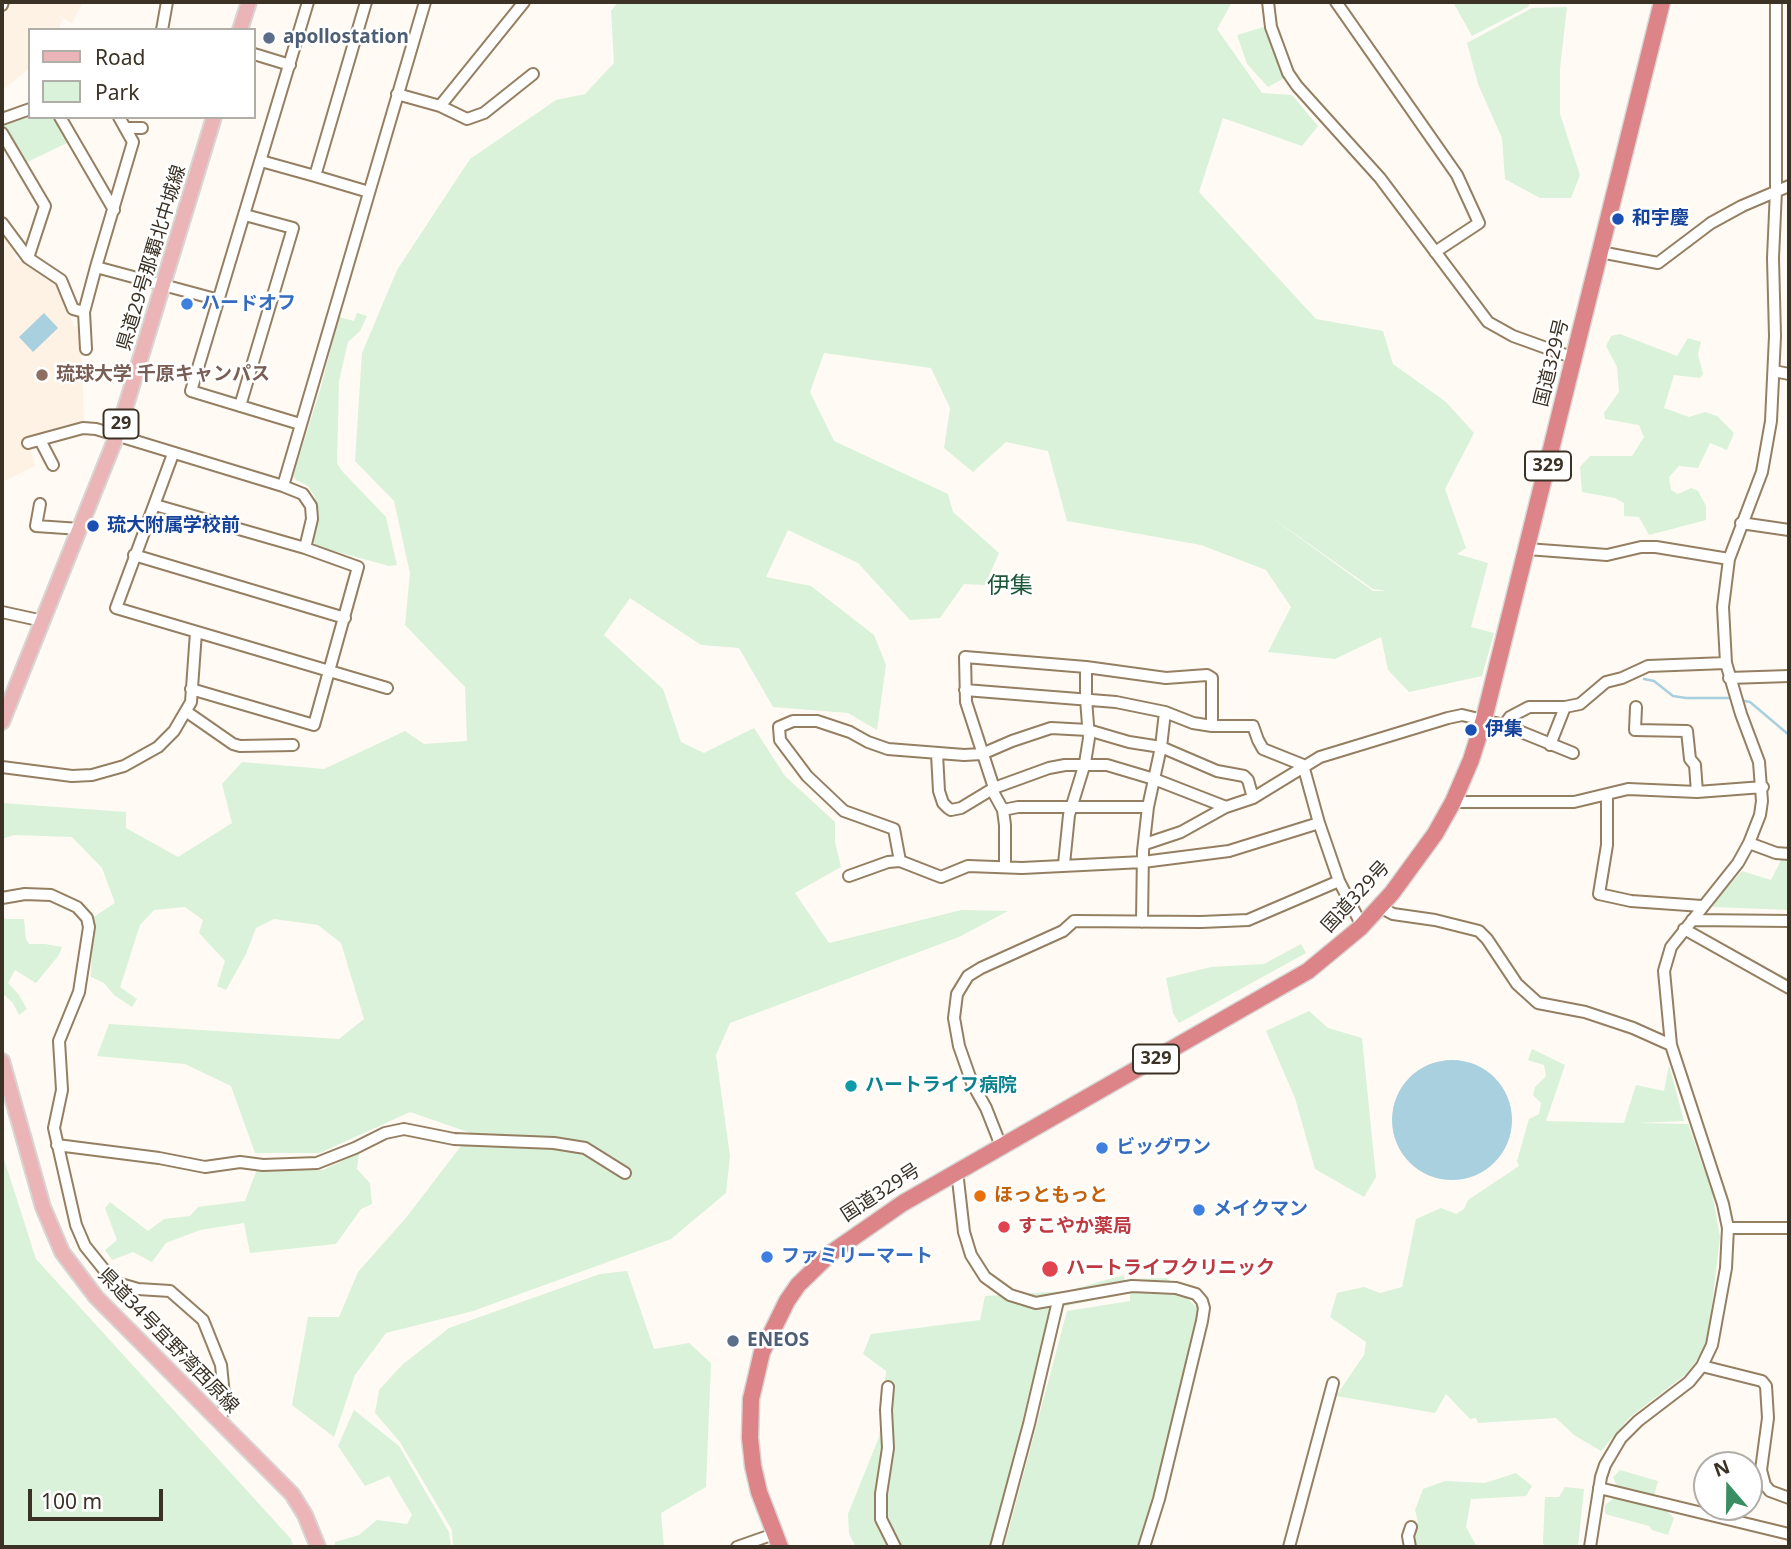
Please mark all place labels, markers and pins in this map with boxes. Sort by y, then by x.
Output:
place label: apollostation [283,27,409,49]
marker: apollostation [261,30,277,46]
place label: 和宇慶 [1632,208,1689,230]
marker: 和宇慶 [1610,211,1626,227]
place label: ハードオフ [201,293,296,315]
marker: ハードオフ [179,296,195,312]
place label: 琉球大学 千原キャンパス [56,364,270,386]
marker: 琉球大学 千原キャンパス [34,367,50,383]
place label: 琉大附属学校前 [107,515,240,537]
marker: 琉大附属学校前 [85,518,101,534]
place label: 伊集 [1485,719,1523,741]
marker: 伊集 [1463,722,1479,738]
place label: ハートライフ病院 [865,1075,1017,1097]
marker: ハートライフ病院 [843,1078,859,1094]
place label: ビッグワン [1116,1137,1211,1159]
marker: ビッグワン [1094,1140,1110,1156]
place label: ほっともっと [994,1185,1108,1207]
marker: ほっともっと [972,1188,988,1204]
place label: メイクマン [1213,1199,1308,1221]
marker: メイクマン [1191,1202,1207,1218]
place label: すこやか薬局 [1018,1216,1132,1238]
marker: すこやか薬局 [996,1219,1012,1235]
place label: ファミリーマート [781,1246,933,1268]
marker: ファミリーマート [759,1249,775,1265]
place label: ハートライフクリニック [1066,1258,1275,1280]
marker: ハートライフクリニック [1040,1259,1060,1279]
place label: ENEOS [747,1330,809,1352]
marker: ENEOS [725,1333,741,1349]

